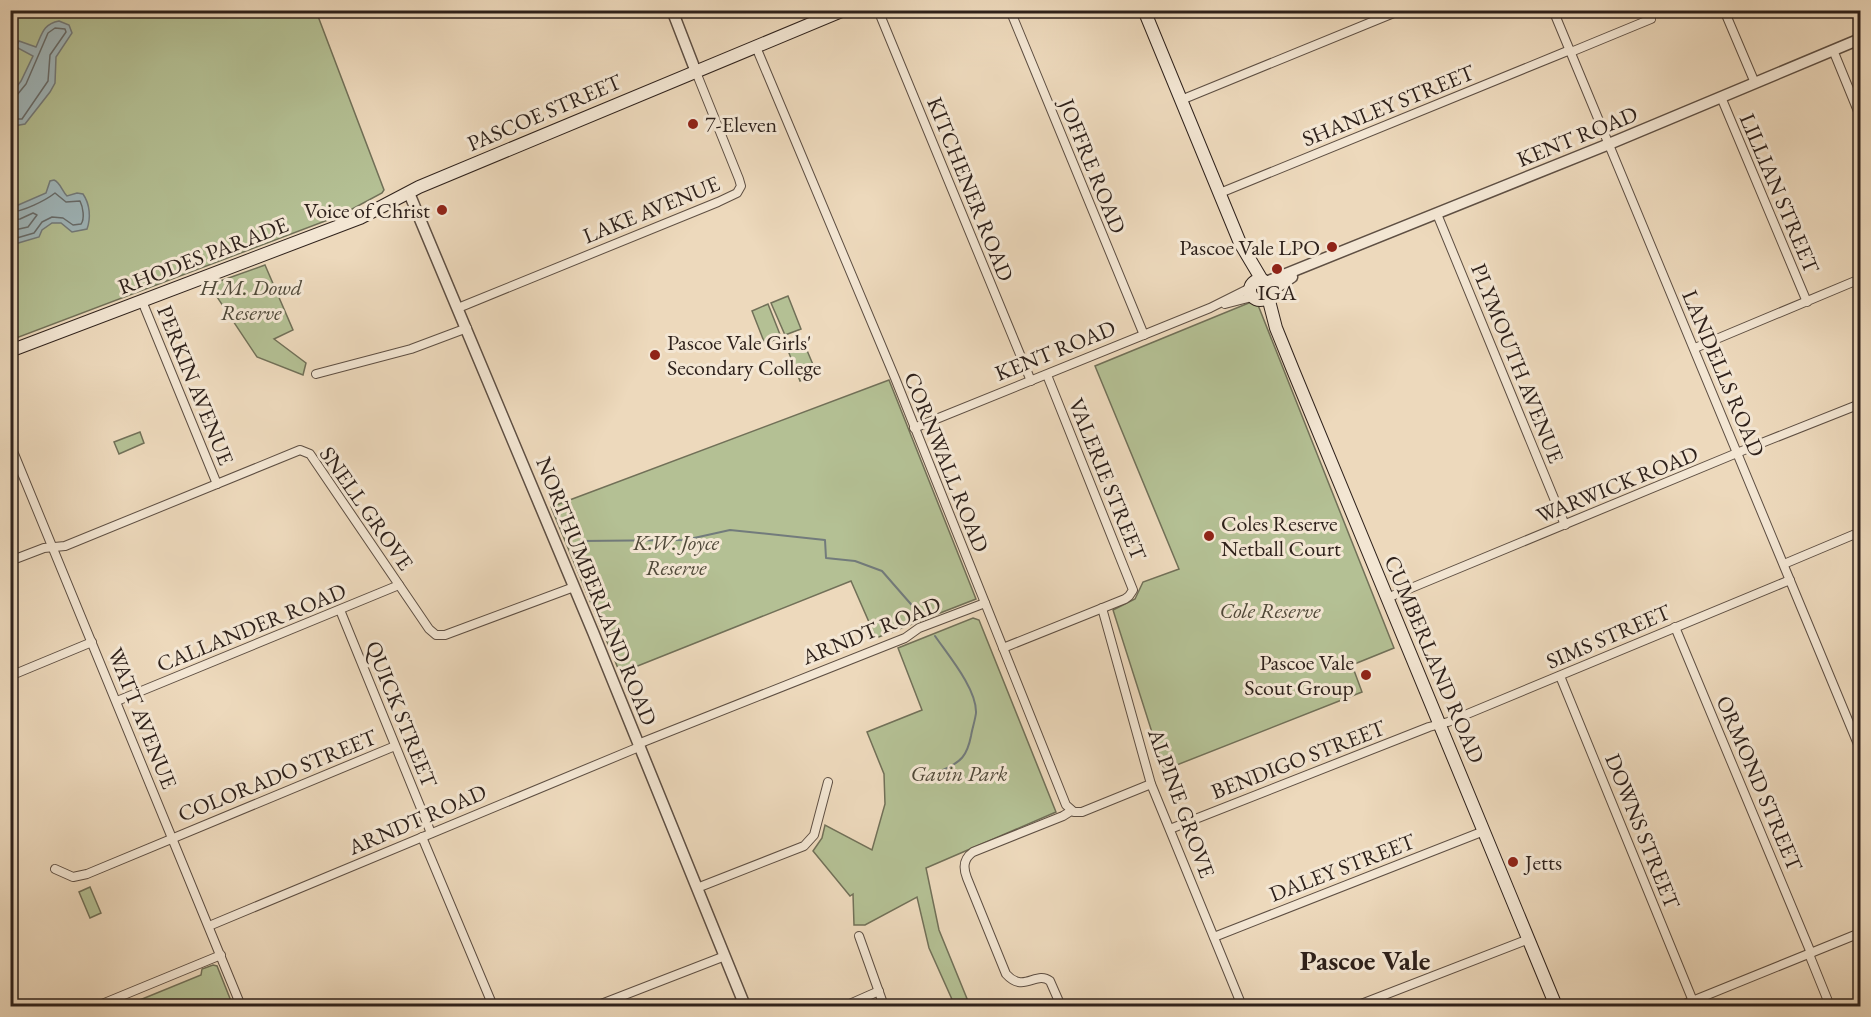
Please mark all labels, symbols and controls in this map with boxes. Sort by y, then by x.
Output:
street label: SHANLEY STREET [1298,58,1479,153]
street label: PASCOE STREET [463,67,626,158]
street label: KITCHENER ROAD [920,93,1021,286]
street label: JOFFRE ROAD [1052,93,1133,238]
street label: KENT ROAD [1513,99,1642,174]
street label: LILLIAN STREET [1733,109,1826,278]
place label: 7-Eleven [705,110,778,139]
marker: 7-Eleven [686,117,700,131]
street label: LAKE AVENUE [578,169,724,250]
place label: Voice of Christ [304,196,430,225]
marker: Voice of Christ [435,203,449,217]
street label: RHODES PARADE [114,210,292,301]
place label: Pascoe Vale LPO [1179,233,1320,262]
marker: Pascoe Vale LPO [1325,240,1339,254]
street label: PLYMOUTH AVENUE [1464,259,1571,467]
marker: IGA [1270,262,1284,276]
park label: H.M. Dowd Reserve [199,273,303,327]
place label: IGA [1258,278,1297,307]
street label: LANDELLS ROAD [1675,285,1772,461]
street label: PERKIN AVENUE [150,301,241,469]
street label: KENT ROAD [991,313,1120,388]
place label: Pascoe Vale Girls' Secondary College [667,328,822,382]
marker: Pascoe Vale Girls' Secondary College [648,348,662,362]
street label: CORNWALL ROAD [897,368,996,557]
street label: VALERIE STREET [1062,394,1153,565]
street label: WARWICK ROAD [1532,439,1702,530]
street label: SNELL GROVE [313,441,420,576]
street label: NORTHUMBERLAND ROAD [529,453,664,730]
place label: Coles Reserve Netball Court [1221,509,1341,563]
park label: K.W. Joyce Reserve [632,528,720,582]
marker: Coles Reserve Netball Court [1202,529,1216,543]
street label: CUMBERLAND ROAD [1378,551,1491,767]
street label: CALLANDER ROAD [152,576,350,679]
street label: ARNDT ROAD [797,589,945,672]
park label: Cole Reserve [1219,596,1321,625]
street label: SIMS STREET [1542,597,1675,676]
street label: QUICK STREET [359,637,444,792]
street label: WATT AVENUE [101,643,184,793]
place label: Pascoe Vale Scout Group [1244,648,1354,702]
marker: Pascoe Vale Scout Group [1359,668,1373,682]
street label: ORMOND STREET [1710,691,1810,875]
street label: BENDIGO STREET [1207,713,1390,806]
street label: COLORADO STREET [174,722,381,829]
street label: ALPINE GROVE [1141,724,1222,882]
street label: DOWNS STREET [1598,749,1687,913]
park label: Gavin Park [910,759,1008,788]
street label: ARNDT ROAD [343,777,491,862]
street label: DALEY STREET [1265,826,1419,909]
place label: Jetts [1523,848,1562,877]
marker: Jetts [1506,855,1520,869]
district label: Pascoe Vale [1300,942,1430,978]

